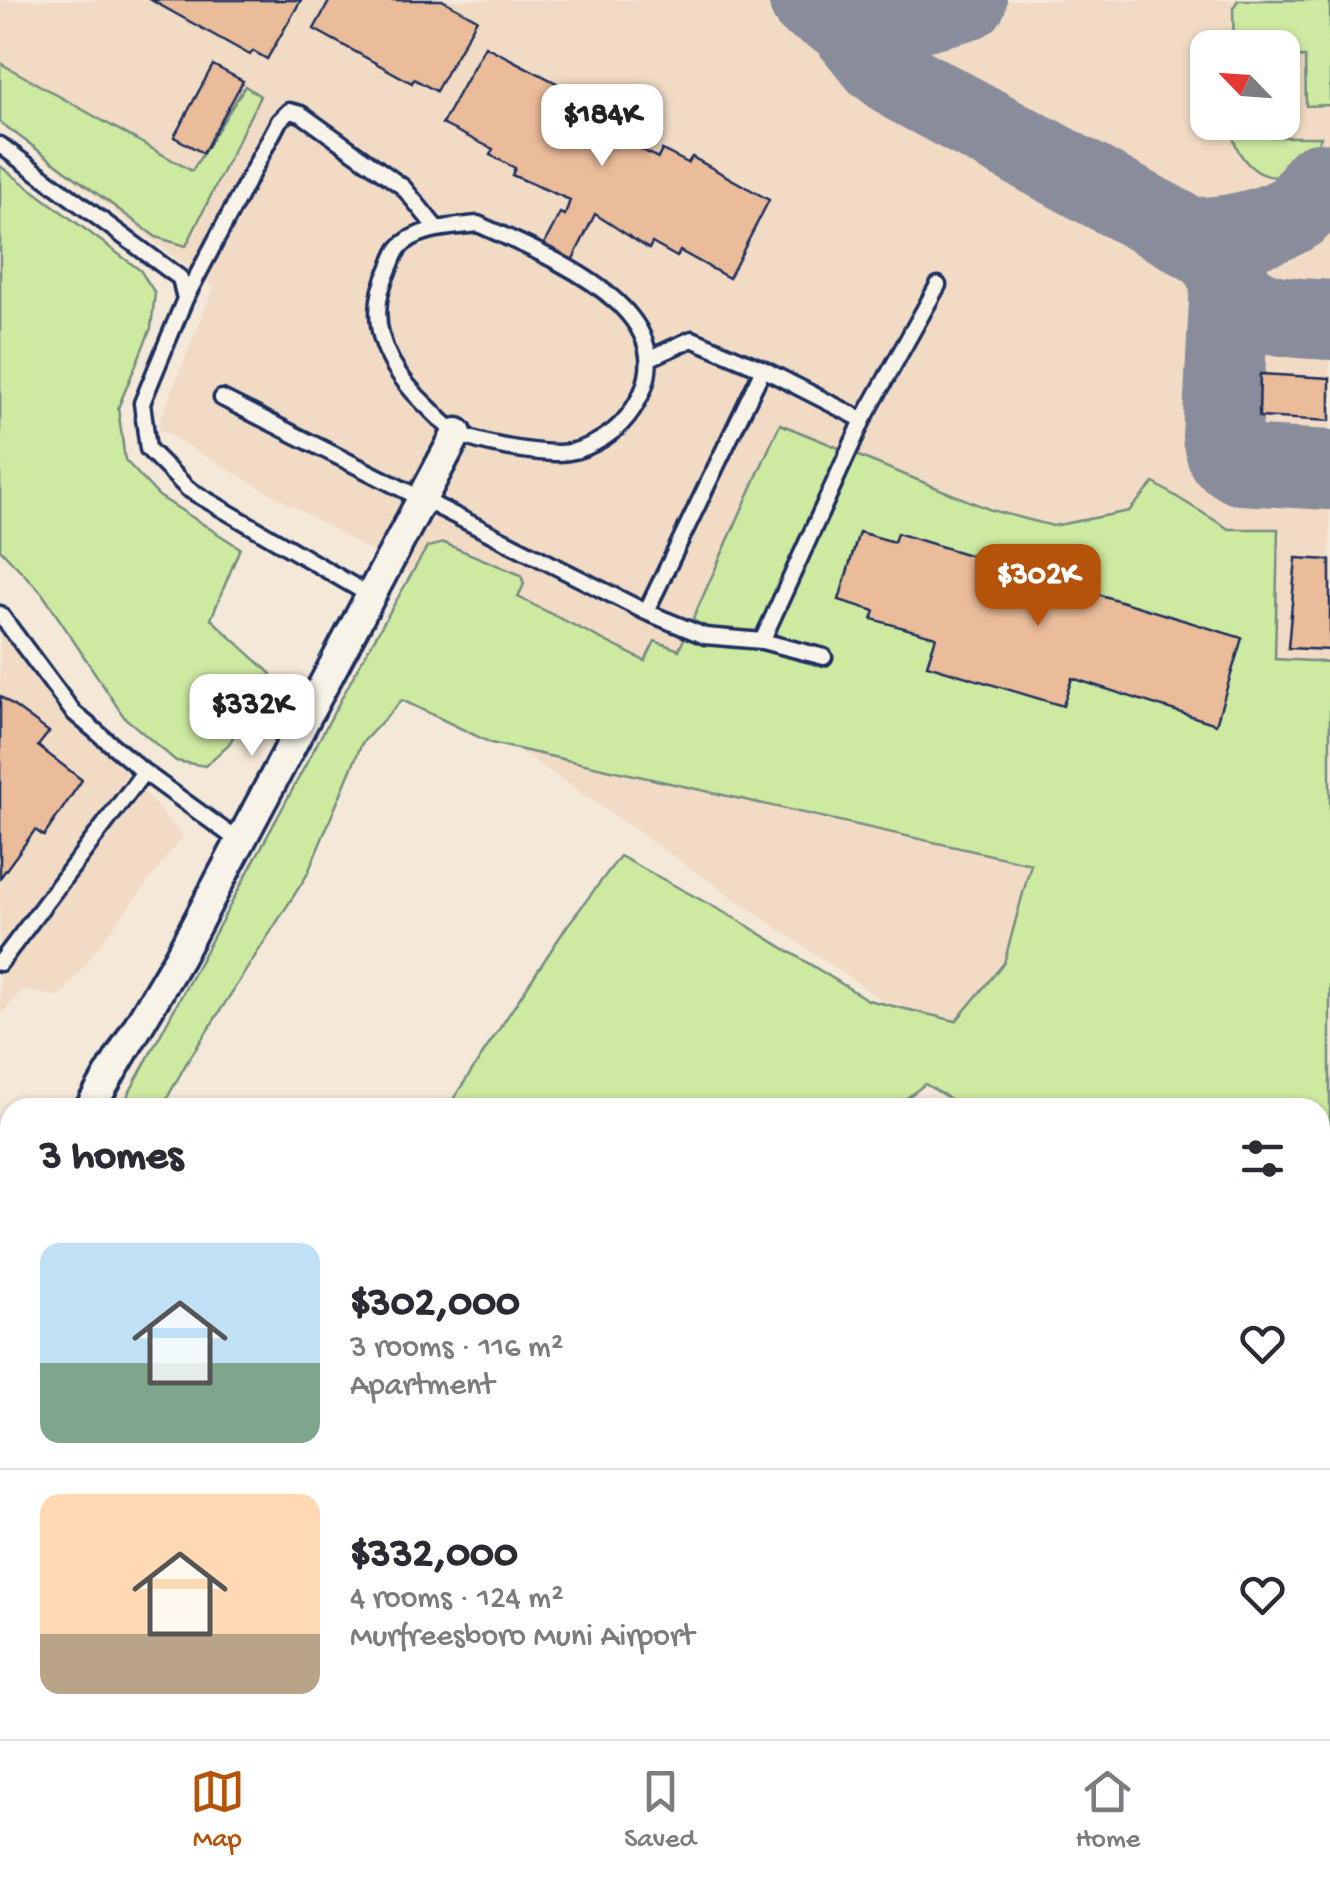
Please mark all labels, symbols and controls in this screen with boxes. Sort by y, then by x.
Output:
north arrow [1190,30,1300,140]
map controls [1190,30,1300,140]
pin: $184K [532,84,672,169]
text: $184K [563,97,641,135]
pin: $302K [968,544,1108,629]
text: $302K [997,557,1079,595]
pin: $332K [182,674,322,759]
text: $332K [212,687,292,725]
icon: filters [1235,1131,1290,1186]
text: 3 homes [40,1134,183,1183]
text: $302,000 [350,1281,520,1330]
icon: home [120,1283,240,1403]
icon: heart [1235,1316,1290,1371]
text: 3 rooms · 116 m² [350,1330,563,1368]
text: Apartment [350,1368,494,1406]
text: $332,000 [350,1532,518,1581]
icon: home [120,1534,240,1654]
icon: heart [1235,1567,1290,1622]
text: 4 rooms · 124 m² [350,1581,564,1619]
text: Murfreesboro Muni Airport [350,1619,694,1657]
tab: Map [190,1764,245,1857]
tab: Saved [624,1764,696,1857]
tab: Home [1075,1764,1140,1857]

